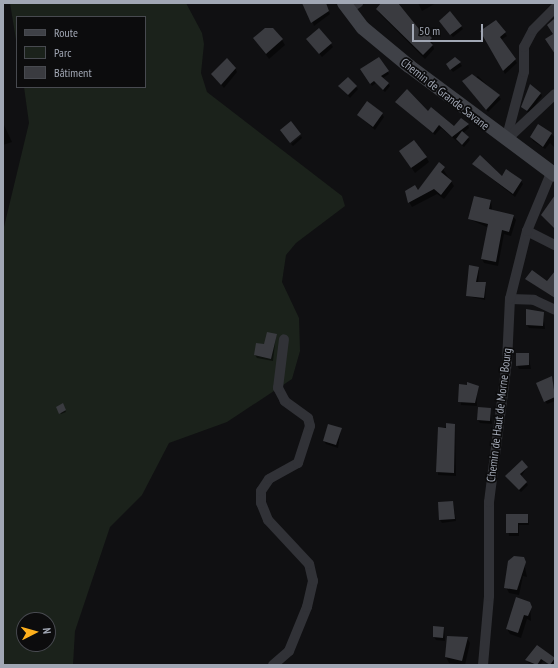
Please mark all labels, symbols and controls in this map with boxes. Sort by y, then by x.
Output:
legend [16,16,146,88]
scale bar [414,16,485,42]
text: 50 m [419,23,440,38]
text: Route [54,25,78,40]
text: Parc [54,45,71,60]
street label: Chemin de Grande Savane [398,55,492,133]
text: Bâtiment [54,65,92,80]
street label: Chemin de Haut de Morne Bourg [484,347,514,483]
north arrow [16,612,56,652]
text: N [40,627,54,635]

